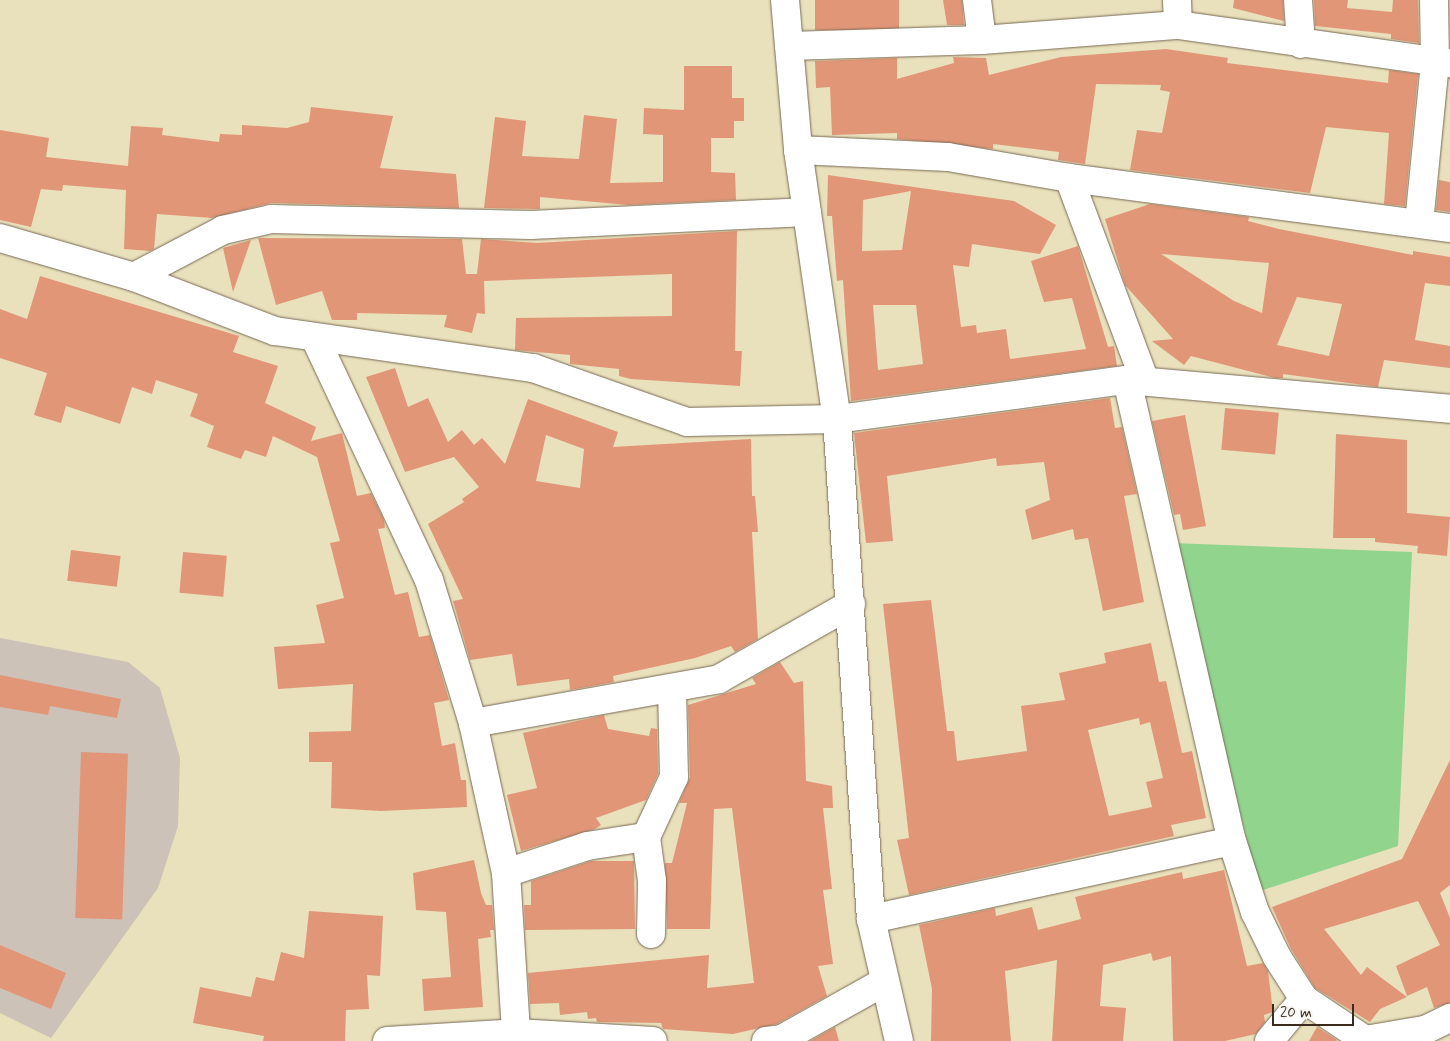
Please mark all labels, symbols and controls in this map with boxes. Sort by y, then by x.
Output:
scale bar [1275,994,1358,1026]
text: 20 m [1280,1003,1312,1023]

